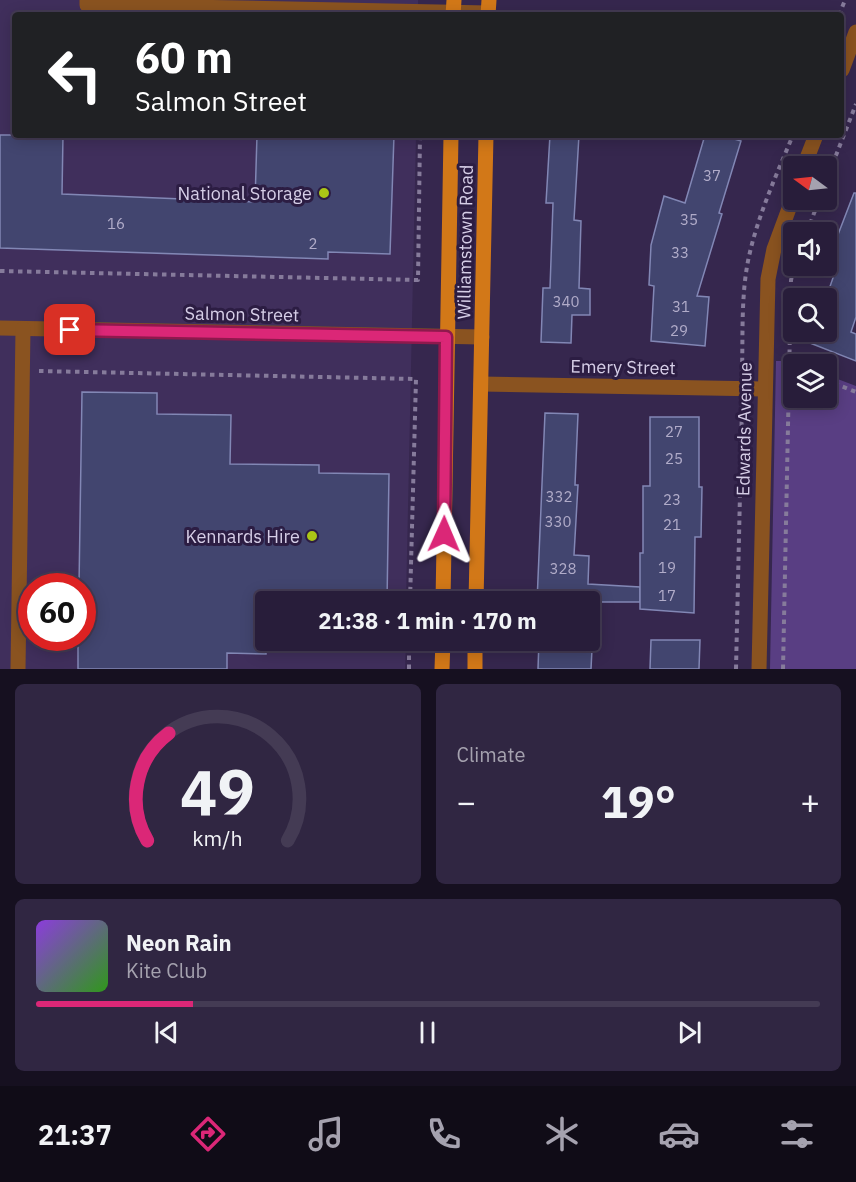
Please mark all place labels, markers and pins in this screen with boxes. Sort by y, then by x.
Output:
place label: National Storage [178,182,312,205]
marker: National Storage [317,186,331,200]
pin [44,304,95,355]
place label: Kennards Hire [186,525,300,548]
marker: Kennards Hire [305,529,319,543]

